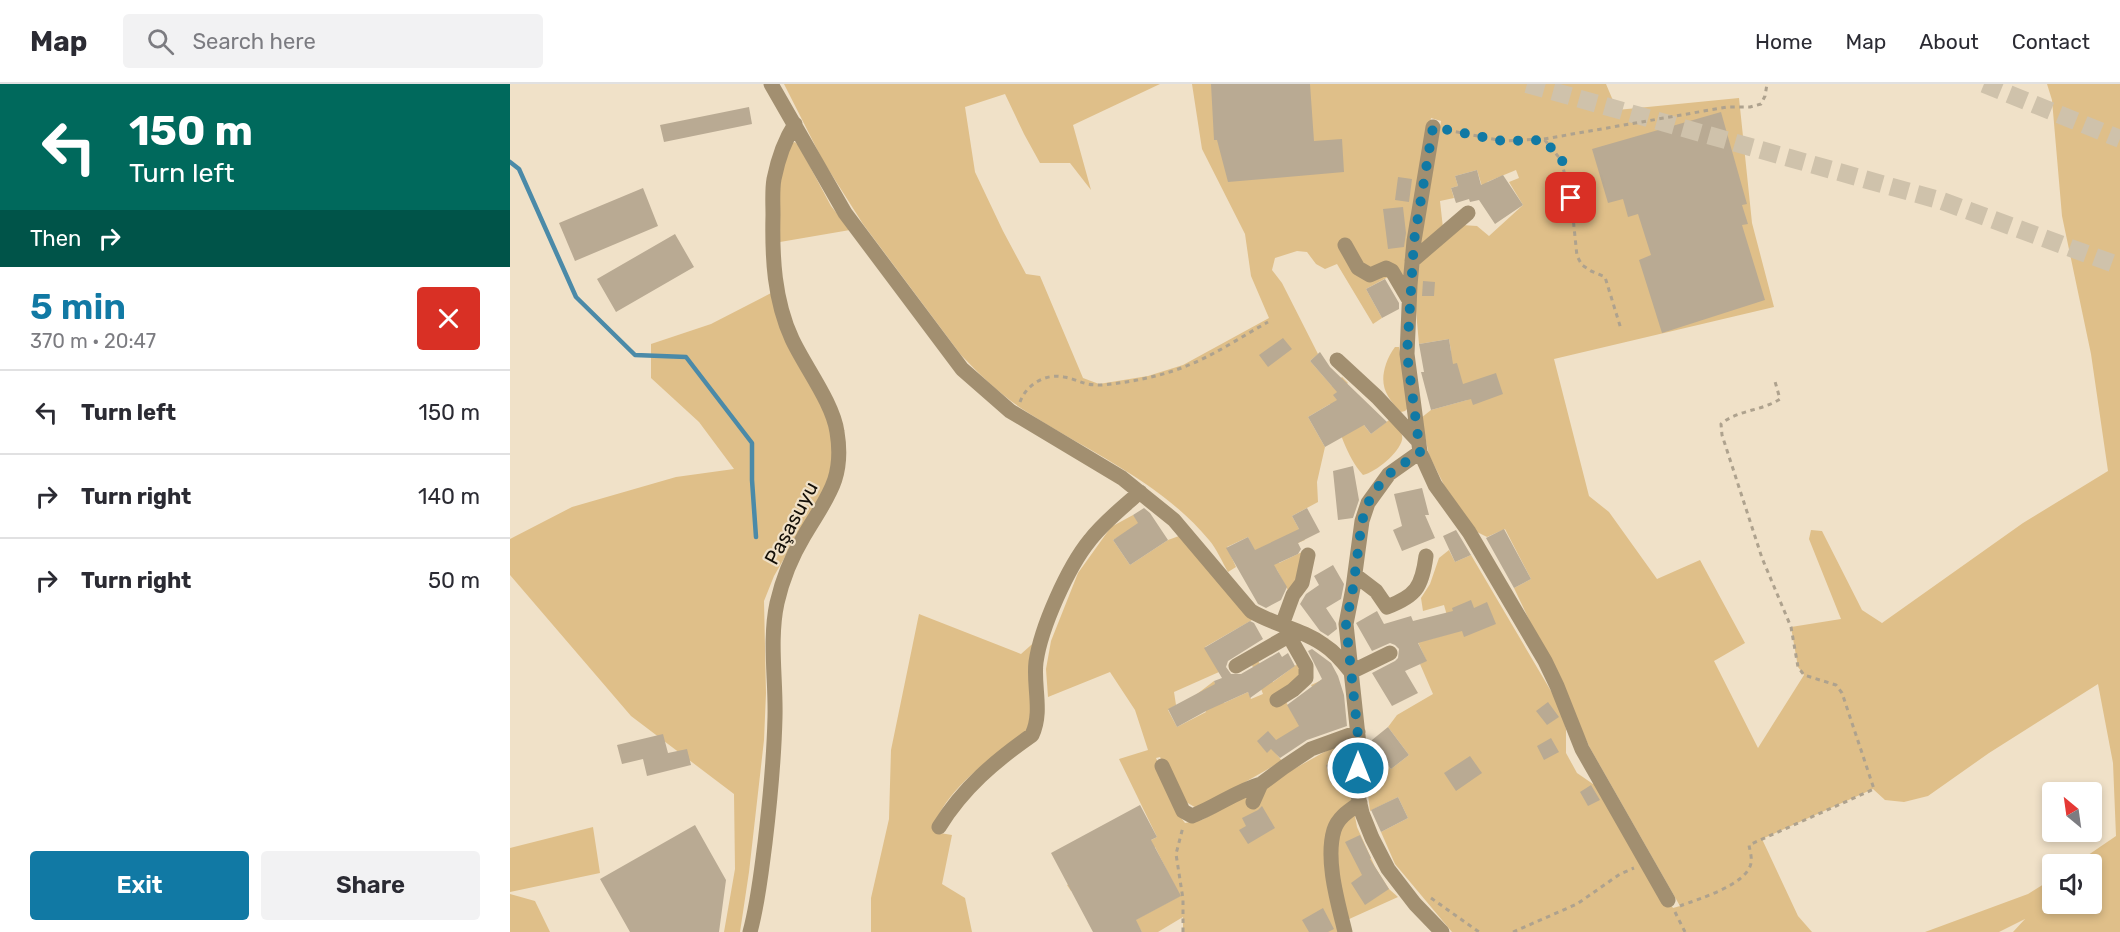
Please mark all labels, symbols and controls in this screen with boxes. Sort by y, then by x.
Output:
search box [123,14,543,68]
text: Map [30,25,87,58]
icon: search [144,25,177,58]
text: Search here [192,28,316,55]
text: Home [1755,29,1812,54]
text: Map [1845,29,1886,54]
text: About [1919,29,1979,54]
text: Contact [2012,29,2090,54]
text: 150 m [129,106,253,156]
icon: left [30,108,108,186]
text: Turn left [129,157,234,189]
pin [1545,172,1596,223]
icon: arrive [1554,181,1587,214]
icon: right [93,222,126,255]
text: Then [30,225,81,252]
text: 5 min [30,285,126,328]
button: close [417,287,480,350]
text: 370 m · 20:47 [30,329,156,353]
icon: left [30,396,63,429]
text: Turn left [81,399,176,426]
text: 150 m [419,399,480,426]
street label: Paşasuyu [759,478,823,568]
icon: right [30,480,63,513]
text: Turn right [81,483,191,510]
text: 140 m [418,483,480,510]
icon: right [30,564,63,597]
text: Turn right [81,567,191,594]
text: 50 m [428,567,480,594]
position arrow [1326,736,1390,800]
north arrow [2042,782,2102,842]
map controls [2042,782,2102,914]
button: Exit [30,851,249,920]
button: Share [261,851,480,920]
button: sound [2042,854,2102,914]

